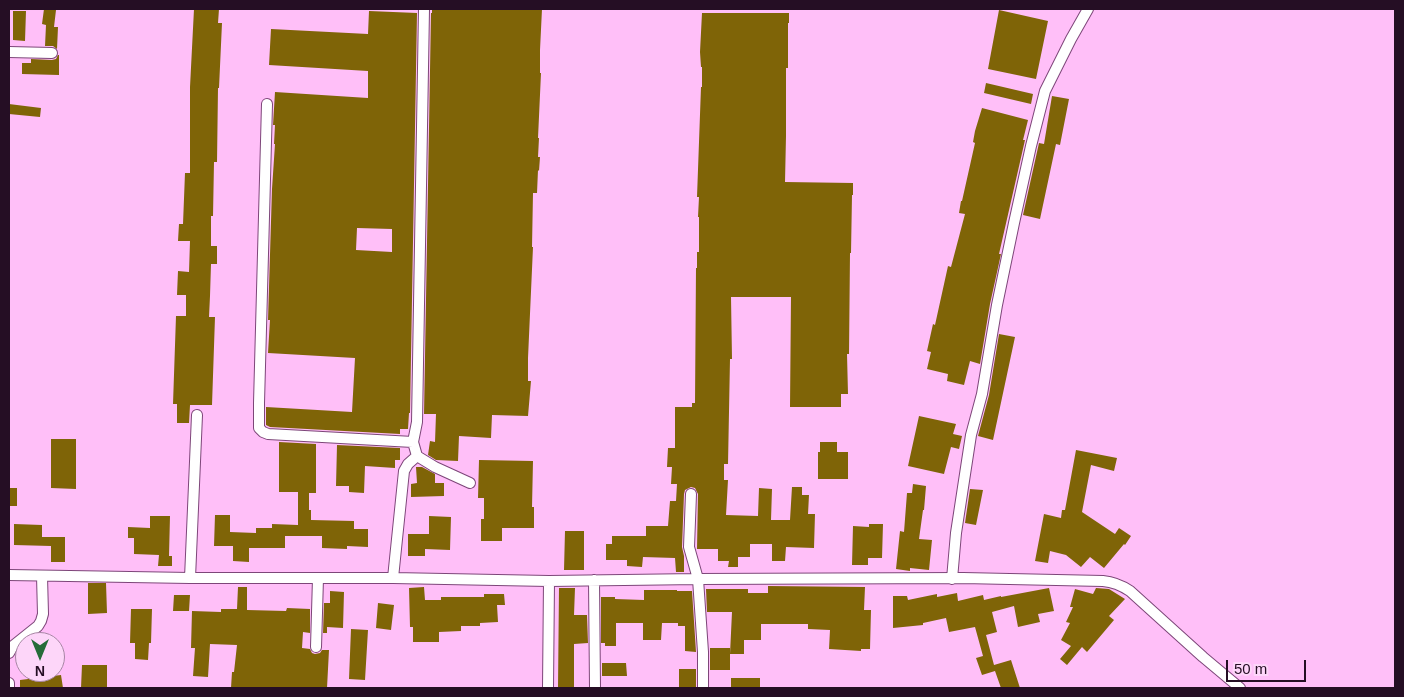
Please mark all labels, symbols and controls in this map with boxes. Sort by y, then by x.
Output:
north arrow [15,632,65,682]
scale bar [1229,650,1309,682]
text: 50 m [1234,660,1267,677]
text: N [35,663,45,679]

